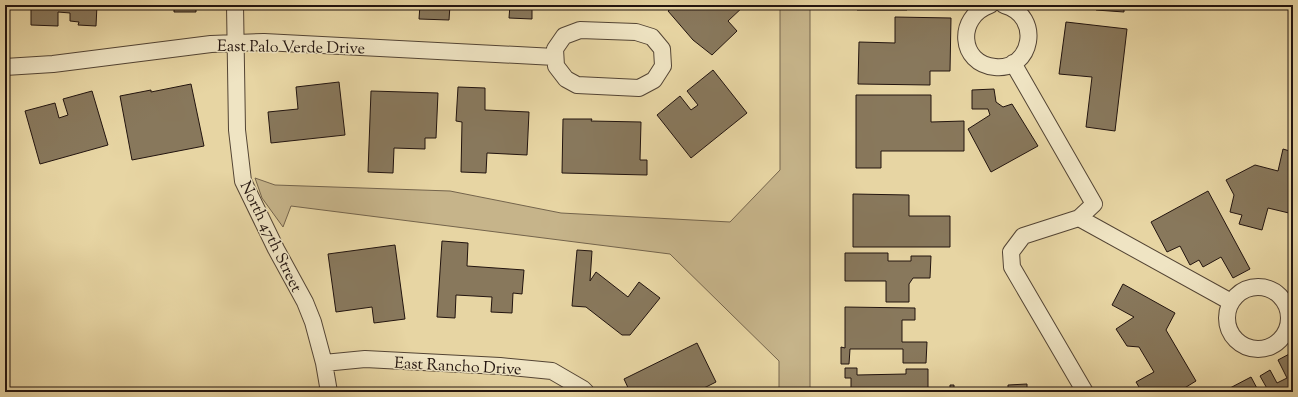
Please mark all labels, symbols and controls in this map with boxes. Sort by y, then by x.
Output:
street label: East Palo Verde Drive [217,36,365,61]
street label: North 47th Street [233,178,307,297]
street label: East Rancho Drive [394,353,522,382]

